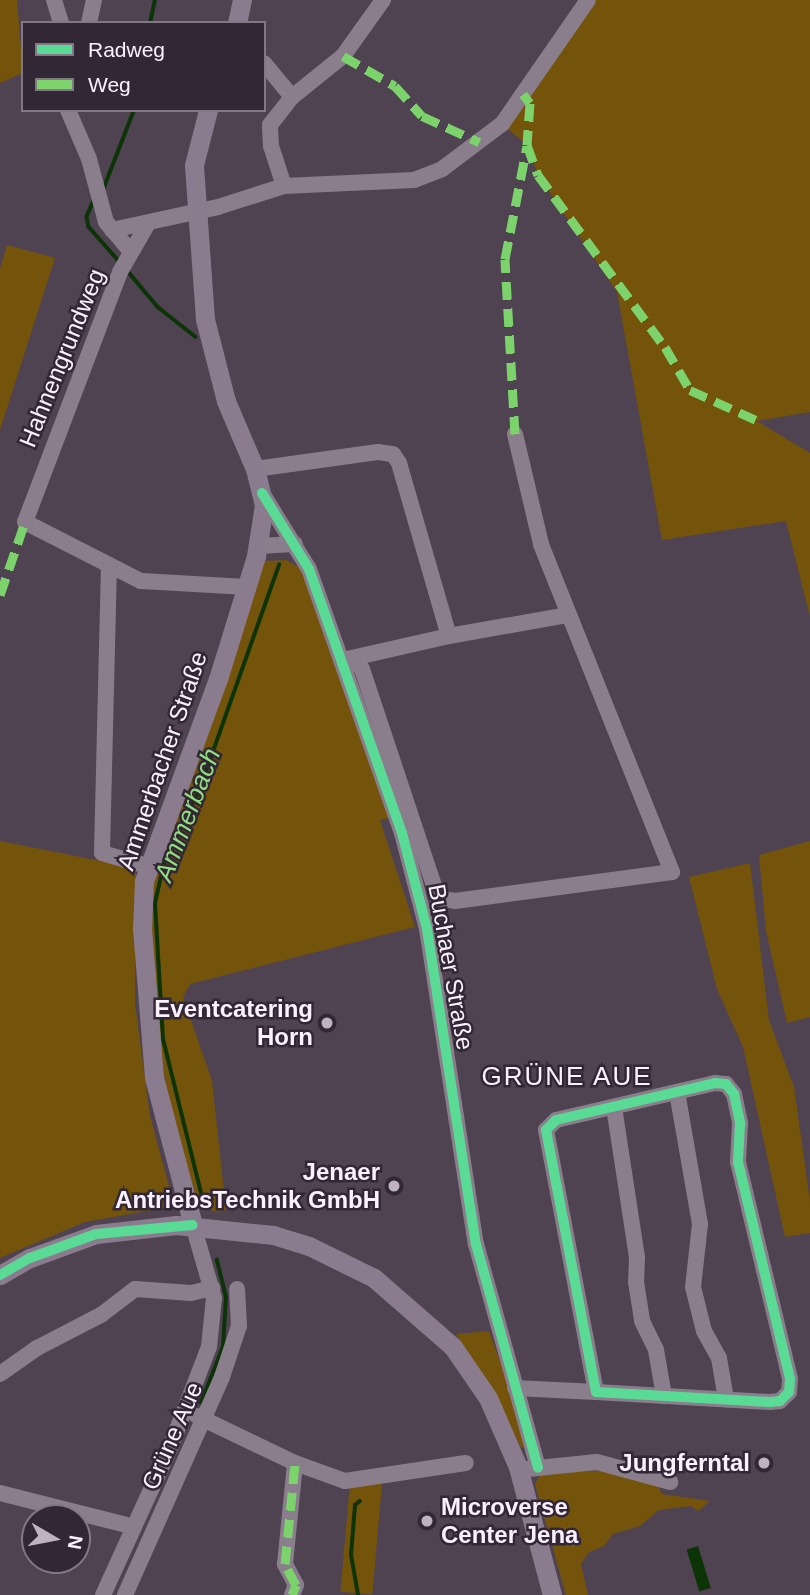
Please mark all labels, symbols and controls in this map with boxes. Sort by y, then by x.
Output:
legend [21,21,266,112]
text: Radweg [88,38,165,61]
text: Weg [88,73,131,96]
street label: Hahnengrundweg [13,265,111,451]
street label: Ammerbacher Straße [111,648,213,874]
water label: Ammerbach [148,744,228,886]
street label: Buchaer Straße [422,882,480,1052]
place label: Eventcatering Horn [154,995,313,1051]
marker: Eventcatering Horn [319,1015,335,1031]
district label: GRÜNE AUE [482,1061,652,1093]
place label: Jenaer AntriebsTechnik GmbH [115,1158,380,1214]
marker: Jenaer AntriebsTechnik GmbH [386,1178,402,1194]
street label: Grüne Aue [135,1377,209,1495]
place label: Jungferntal [619,1449,750,1477]
marker: Jungferntal [756,1455,772,1471]
place label: Microverse Center Jena [441,1493,578,1549]
north arrow [21,1504,91,1574]
marker: Microverse Center Jena [419,1513,435,1529]
text: N [64,1534,87,1551]

